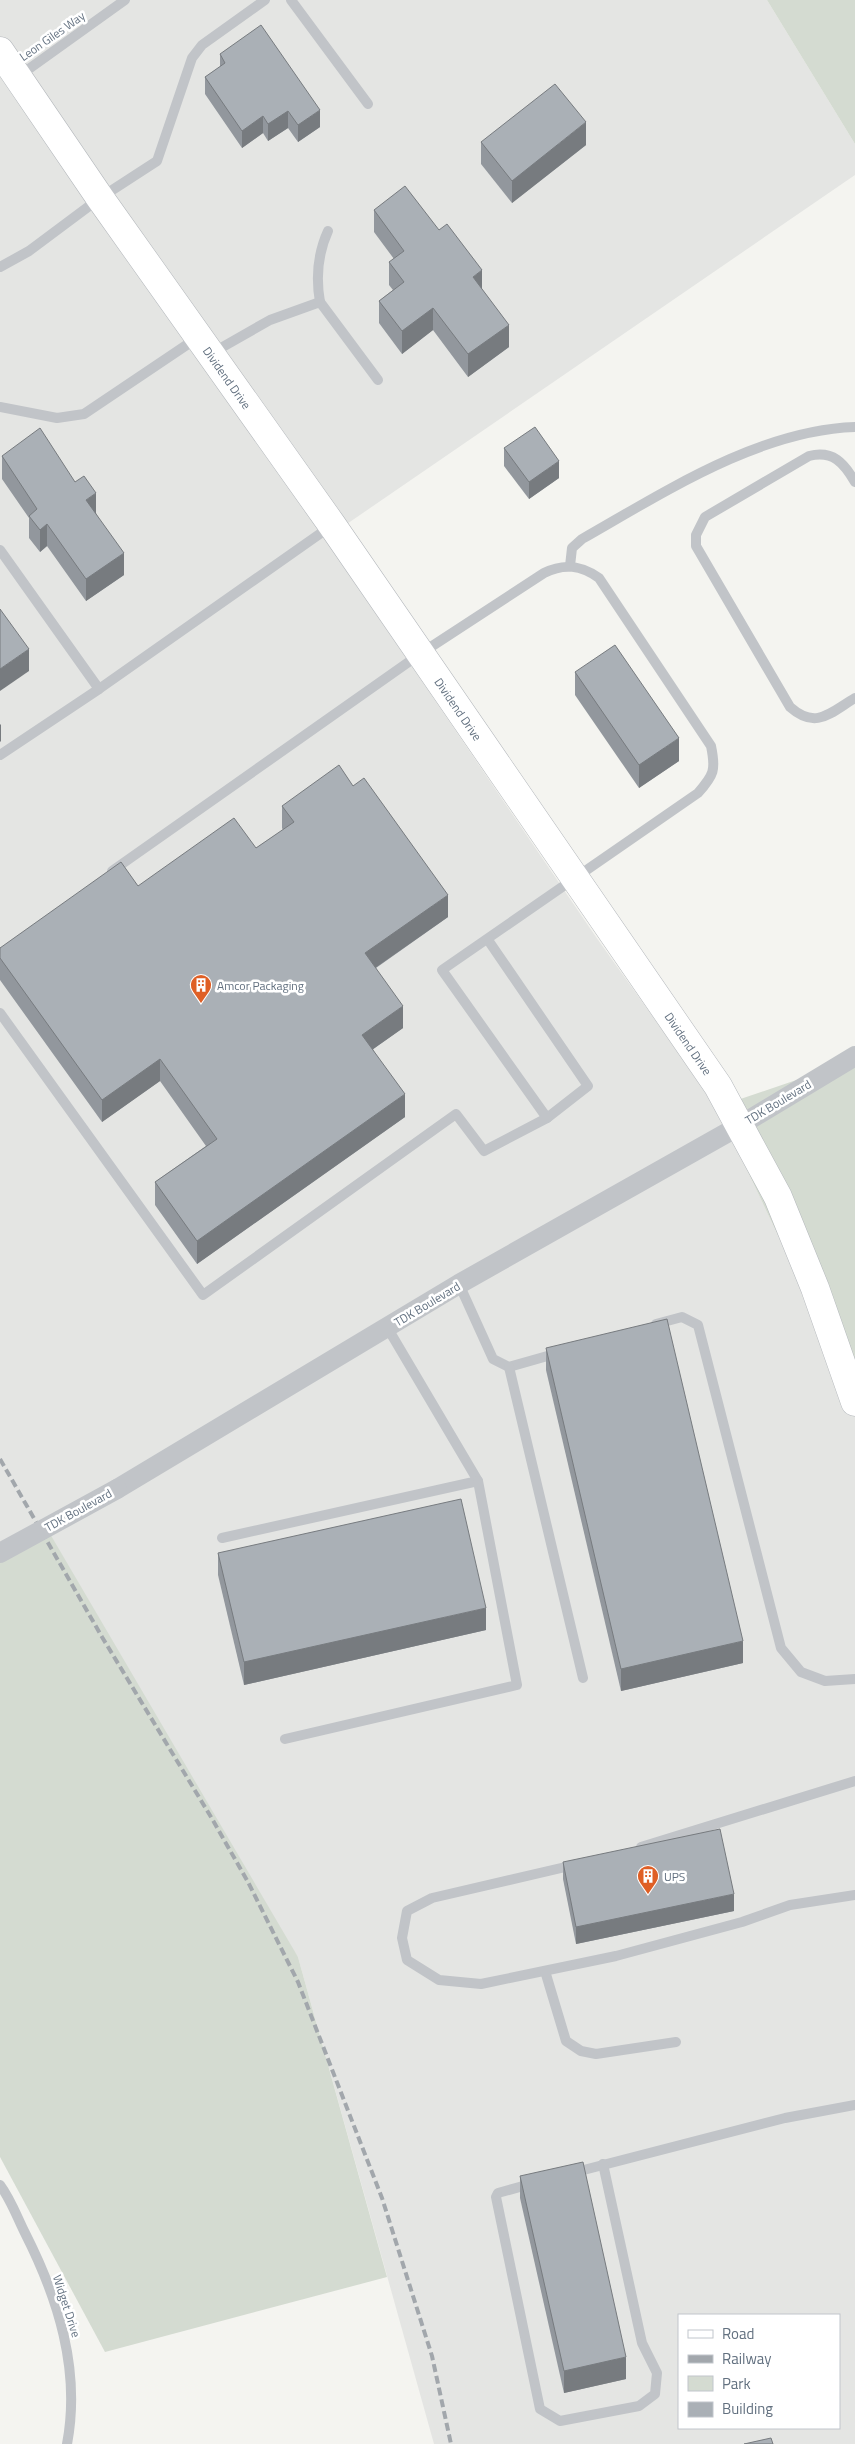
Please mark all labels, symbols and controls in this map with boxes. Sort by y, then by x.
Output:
street label: Leon Giles Way [15,6,89,66]
street label: Dividend Drive [199,342,256,413]
street label: Dividend Drive [430,673,487,744]
building icon: Amcor Packaging [189,973,213,1004]
place label: Amcor Packaging [217,976,304,995]
street label: Dividend Drive [660,1008,717,1079]
street label: TDK Boulevard [741,1075,815,1129]
street label: TDK Boulevard [390,1277,464,1331]
street label: TDK Boulevard [41,1484,115,1536]
building icon: UPS [636,1864,660,1895]
place label: UPS [664,1867,685,1886]
street label: Widget Drive [48,2272,86,2340]
legend [678,2314,840,2429]
text: Road [722,2322,754,2345]
text: Railway [722,2347,772,2370]
text: Park [722,2372,751,2395]
text: Building [722,2397,773,2420]

